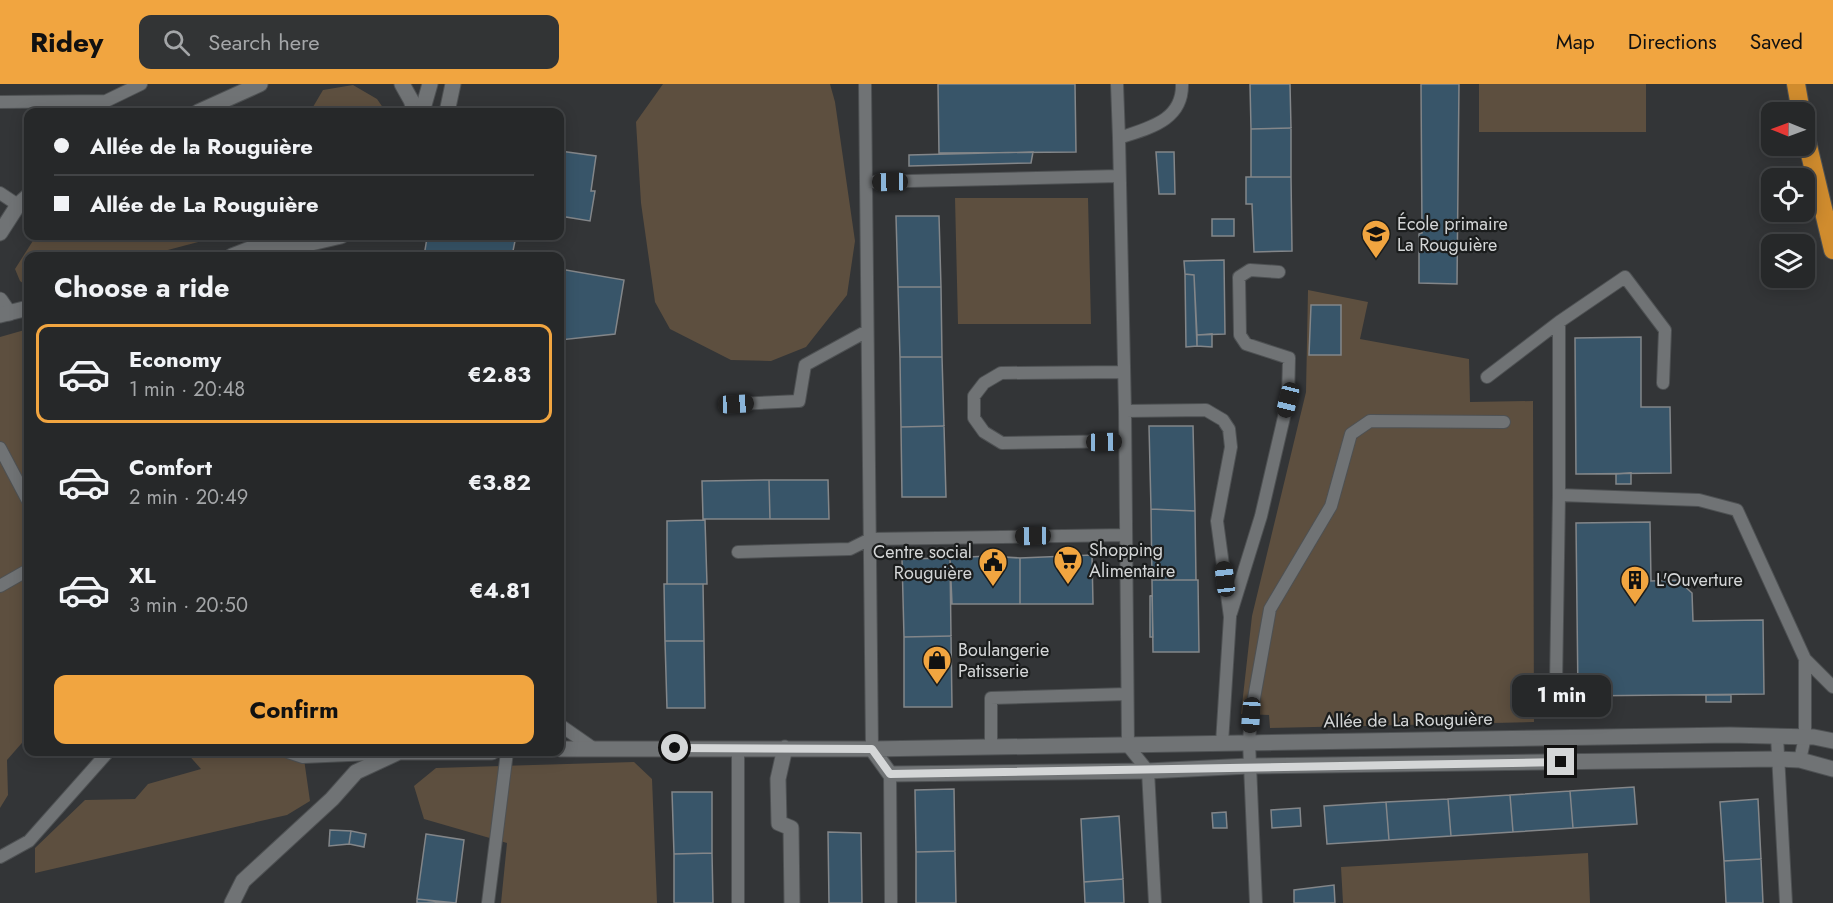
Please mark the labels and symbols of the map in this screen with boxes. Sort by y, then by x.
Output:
north arrow [1761,102,1815,156]
car [872,173,908,191]
place label: École primaire La Rouguière [1397,211,1508,258]
school or university icon: École primaire La Rouguière [1360,218,1392,260]
car [1275,380,1301,420]
car [718,394,754,414]
car [1086,433,1122,451]
car [1015,527,1051,545]
place label: Shopping Alimentaire [1089,537,1175,584]
place label: Centre social Rouguière [873,539,972,586]
supermarket icon: Shopping Alimentaire [1052,544,1084,586]
public building icon: Centre social Rouguière [977,546,1009,588]
car [1214,560,1236,598]
building icon: L'Ouverture [1619,564,1651,606]
place label: L'Ouverture [1656,567,1743,593]
place label: Boulangerie Patisserie [958,637,1049,684]
shop icon: Boulangerie Patisserie [921,644,953,686]
callout: 1 min [1512,675,1610,717]
car [1241,696,1261,734]
street label: Allée de La Rouguière [1323,706,1493,734]
route start [661,734,688,761]
route end [1547,748,1574,775]

